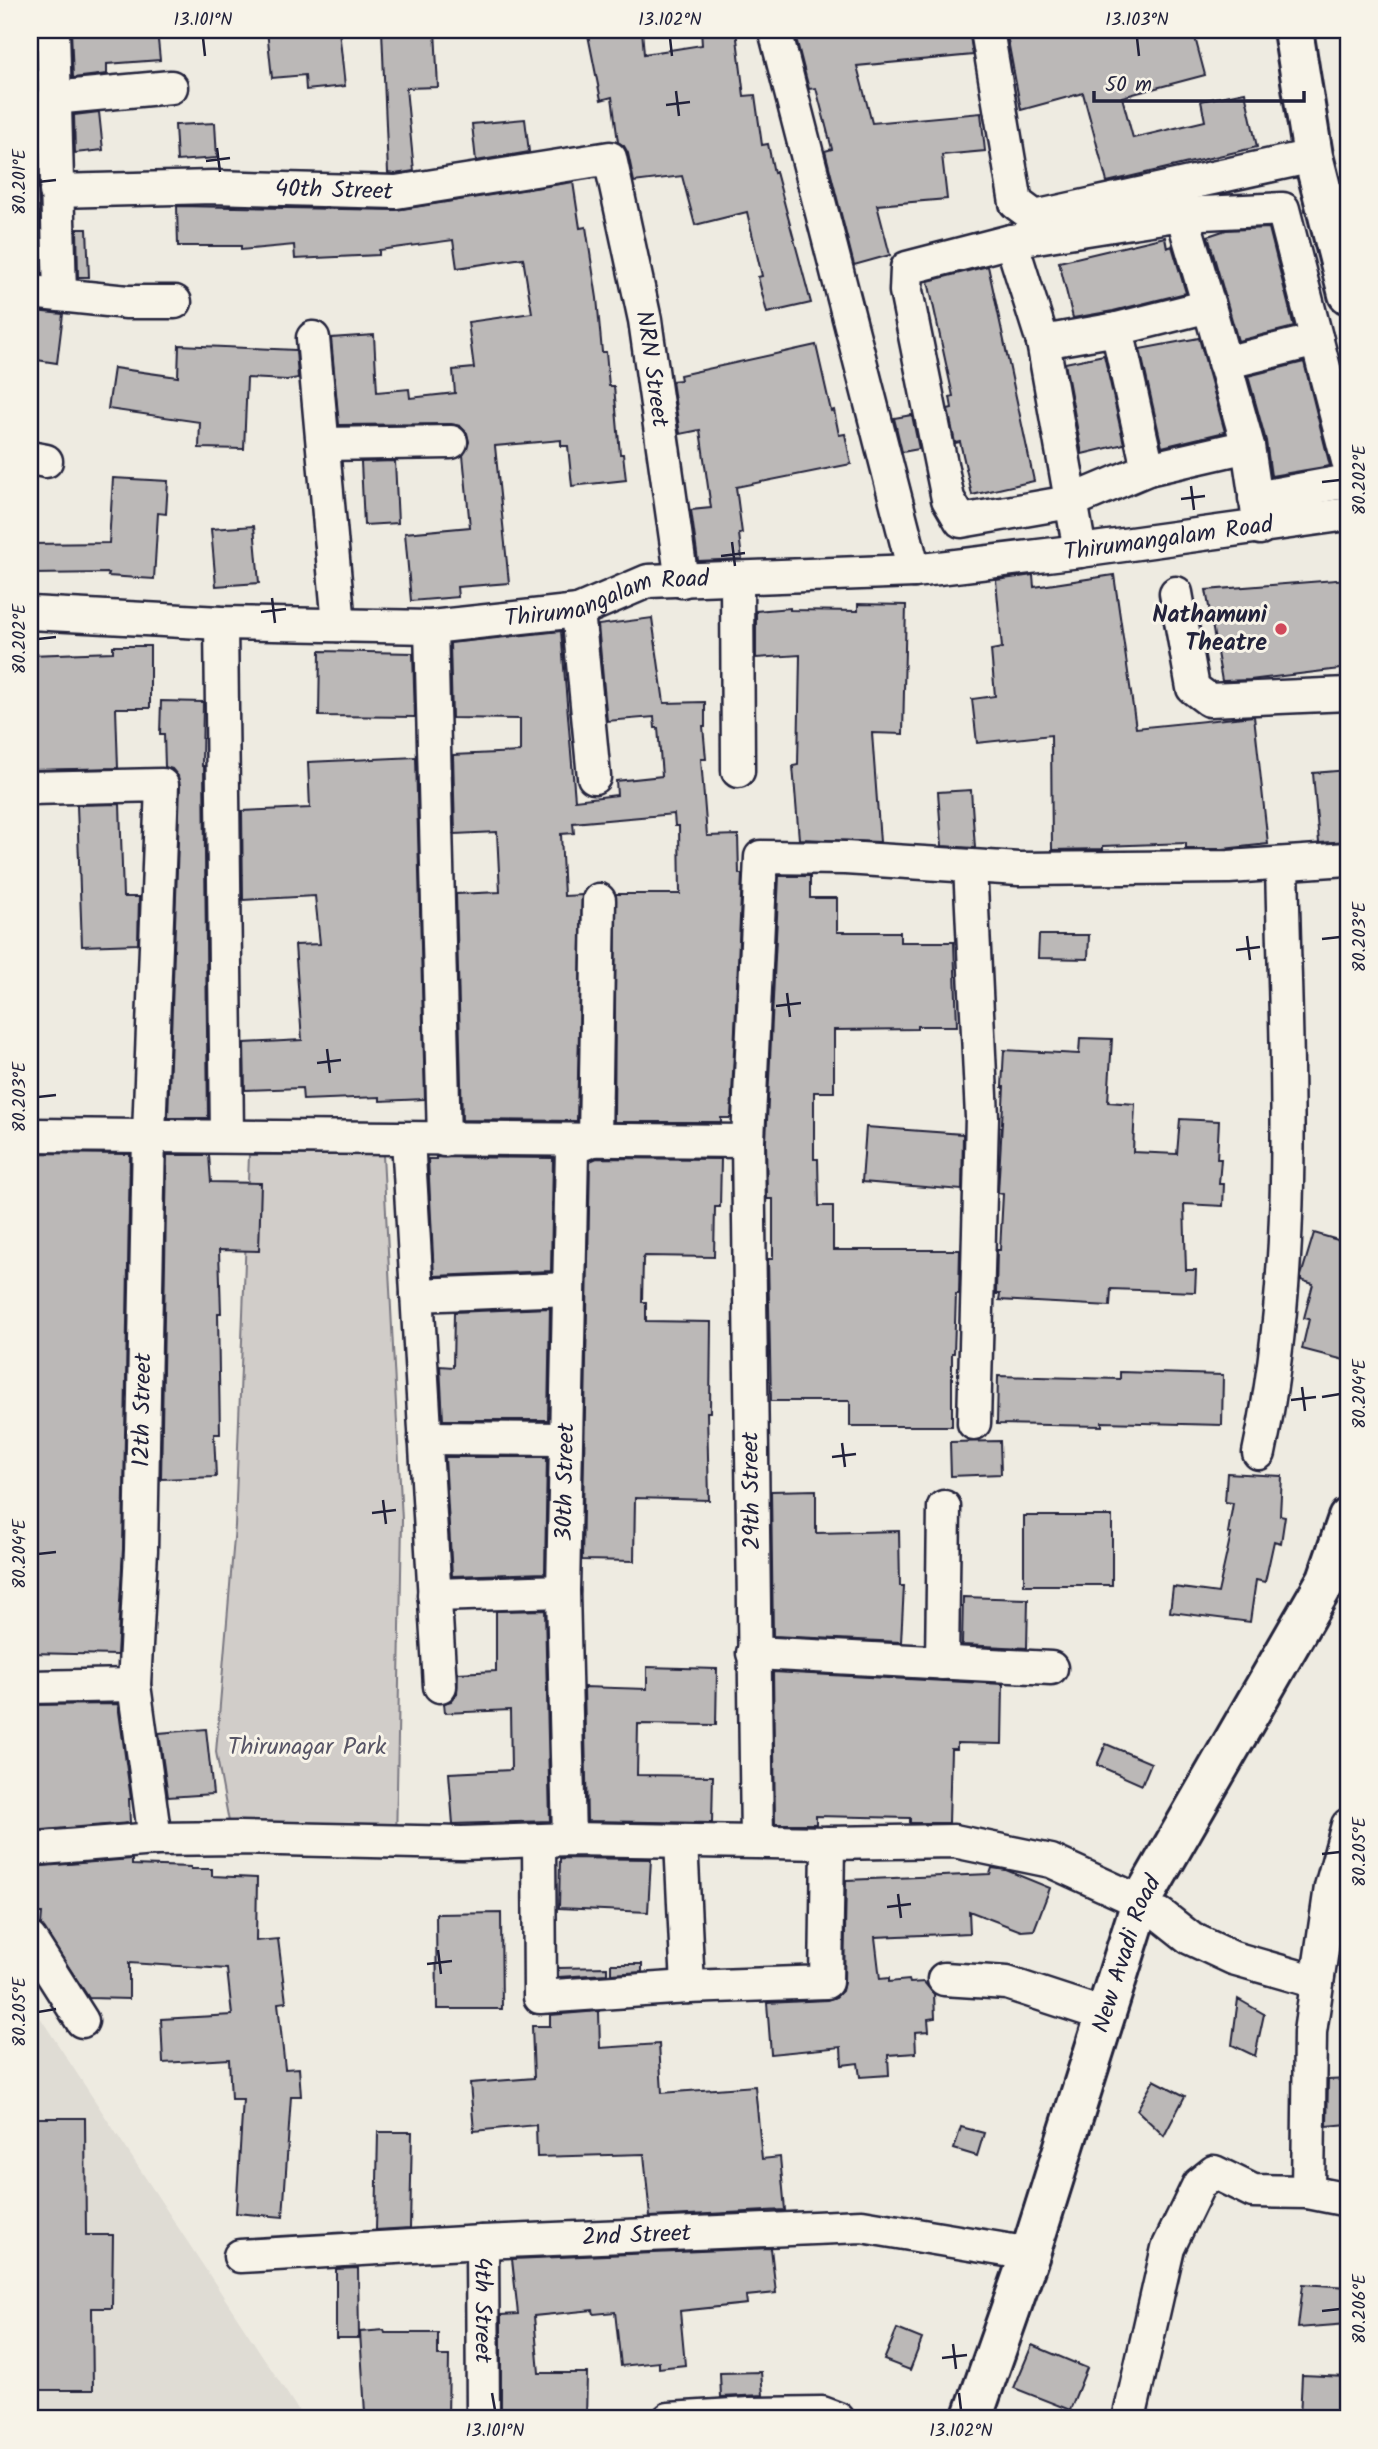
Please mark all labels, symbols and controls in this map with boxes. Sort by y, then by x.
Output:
text: 13.101°N [174,6,232,35]
text: 13.102°N [638,6,702,35]
text: 13.103°N [1105,6,1169,35]
scale bar [1094,60,1304,104]
text: 50 m [1105,69,1152,102]
text: 80.201°E [6,149,35,215]
street label: 40th Street [274,169,394,211]
street label: NRN Street [624,307,680,430]
text: 80.202°E [1346,444,1375,515]
street label: Thirumangalam Road [1062,505,1277,572]
street label: Thirumangalam Road [503,559,711,638]
place label: Nathamuni Theatre [1152,596,1268,663]
text: 80.202°E [6,603,35,674]
marker: Nathamuni Theatre [1273,621,1289,637]
text: 80.203°E [1346,901,1375,972]
text: 80.203°E [6,1061,35,1132]
street label: 12th Street [123,1352,164,1467]
text: 80.204°E [1346,1358,1375,1429]
street label: 30th Street [545,1422,586,1542]
street label: 29th Street [731,1431,773,1550]
text: 80.204°E [6,1518,35,1589]
park label: Thirunagar Park [228,1728,387,1767]
text: 80.205°E [1346,1817,1375,1887]
street label: New Avadi Road [1081,1867,1172,2038]
text: 80.205°E [6,1977,35,2047]
street label: 2nd Street [581,2214,693,2257]
street label: 4th Street [463,2257,502,2364]
text: 80.206°E [1346,2273,1375,2344]
text: 13.101°N [466,2417,524,2446]
text: 13.102°N [929,2417,993,2446]

